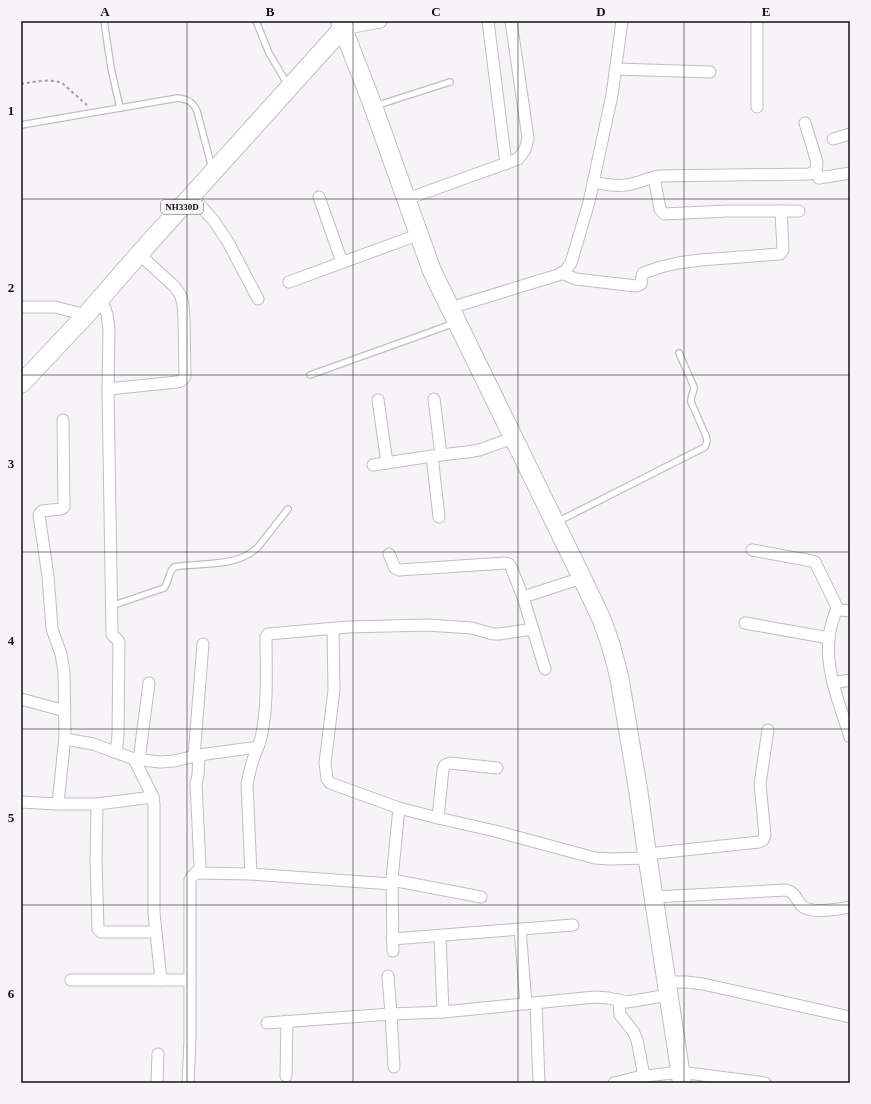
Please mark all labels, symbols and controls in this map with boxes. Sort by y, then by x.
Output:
text: A [100,4,110,19]
text: B [266,4,275,19]
text: C [431,4,441,19]
text: D [596,4,606,19]
text: E [762,4,770,19]
text: 1 [8,103,14,118]
road number: NH330D [161,200,203,214]
text: 2 [8,280,14,295]
text: 3 [8,456,15,471]
text: 4 [8,633,15,648]
text: 5 [8,810,15,825]
text: 6 [8,986,15,1001]

